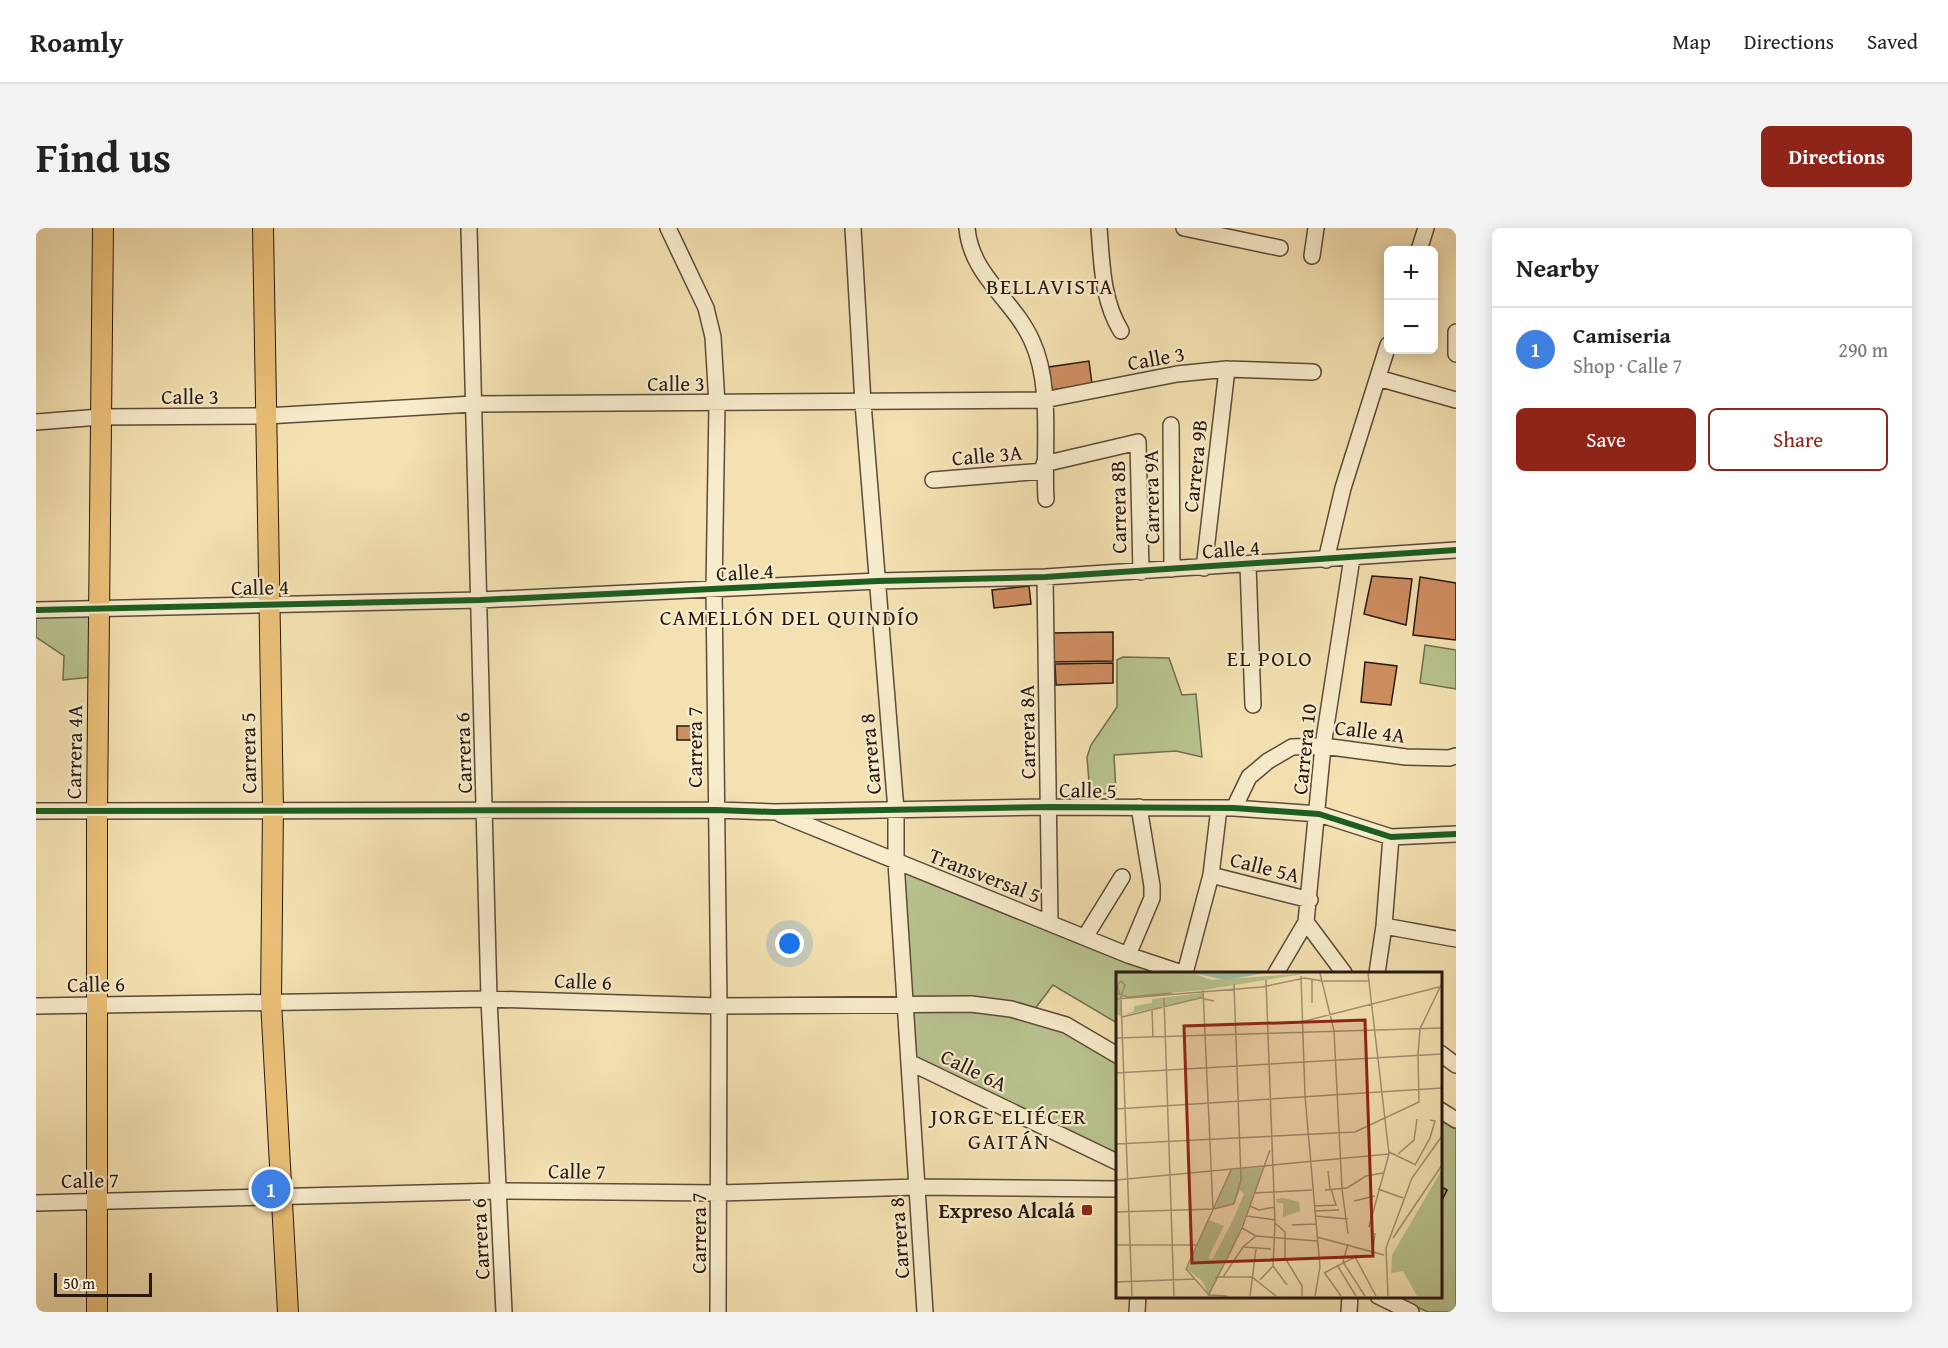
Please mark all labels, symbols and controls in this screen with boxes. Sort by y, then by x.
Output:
text: Roamly [30,21,124,62]
text: Map [1672,26,1711,57]
text: Directions [1744,26,1834,57]
text: Saved [1867,26,1918,57]
text: Find us [36,126,171,187]
button: Directions [1761,126,1912,187]
map controls [1384,246,1438,354]
button: + [1384,246,1438,300]
text: Nearby [1516,248,1599,287]
district label: BELLAVISTA [986,270,1114,302]
button: − [1384,300,1438,354]
text: Camiseria [1573,319,1671,351]
text: 1 [1530,335,1541,364]
text: 290 m [1838,335,1888,364]
street label: Calle 3 [1125,338,1187,378]
text: Shop · Calle 7 [1573,351,1682,380]
street label: Calle 3 [647,368,705,399]
street label: Calle 3 [161,381,219,412]
button: Save [1516,408,1696,471]
button: Share [1708,408,1888,471]
street label: Carrera 9B [1175,418,1215,514]
street label: Calle 3A [951,436,1024,474]
street label: Carrera 9A [1135,449,1167,544]
street label: Carrera 8B [1102,460,1134,554]
street label: Calle 4 [1201,532,1261,566]
street label: Calle 4 [715,555,775,589]
street label: Calle 4 [231,571,289,603]
district label: CAMELLÓN DEL QUINDÍO [660,601,920,633]
district label: EL POLO [1227,642,1313,674]
street label: Carrera 8A [1011,684,1043,779]
street label: Carrera 10 [1284,702,1324,796]
street label: Carrera 4A [58,704,90,799]
street label: Carrera 7 [679,706,710,788]
street label: Calle 4A [1333,711,1407,751]
street label: Carrera 5 [232,712,264,794]
street label: Carrera 6 [446,712,480,794]
street label: Carrera 8 [851,712,889,796]
street label: Calle 5 [1059,774,1117,806]
street label: Transversal 5 [925,839,1045,911]
street label: Calle 5A [1227,843,1303,891]
your location [775,929,804,958]
street label: Calle 6 [554,965,612,997]
street label: Calle 6 [67,968,125,1000]
inset map [1116,972,1441,1297]
street label: Calle 6A [936,1041,1013,1099]
district label: JORGE ELIÉCER GAITÁN [928,1100,1087,1157]
street label: Calle 7 [548,1155,606,1187]
street label: Calle 7 [61,1164,119,1196]
pin: 1 [252,1166,290,1212]
street label: Carrera 7 [683,1192,714,1274]
place label: Expreso Alcalá [939,1195,1075,1226]
street label: Carrera 8 [881,1196,917,1280]
street label: Carrera 6 [462,1198,498,1280]
marker: Expreso Alcalá [1080,1203,1094,1217]
scale bar [54,1270,152,1298]
text: 50 m [63,1271,95,1295]

